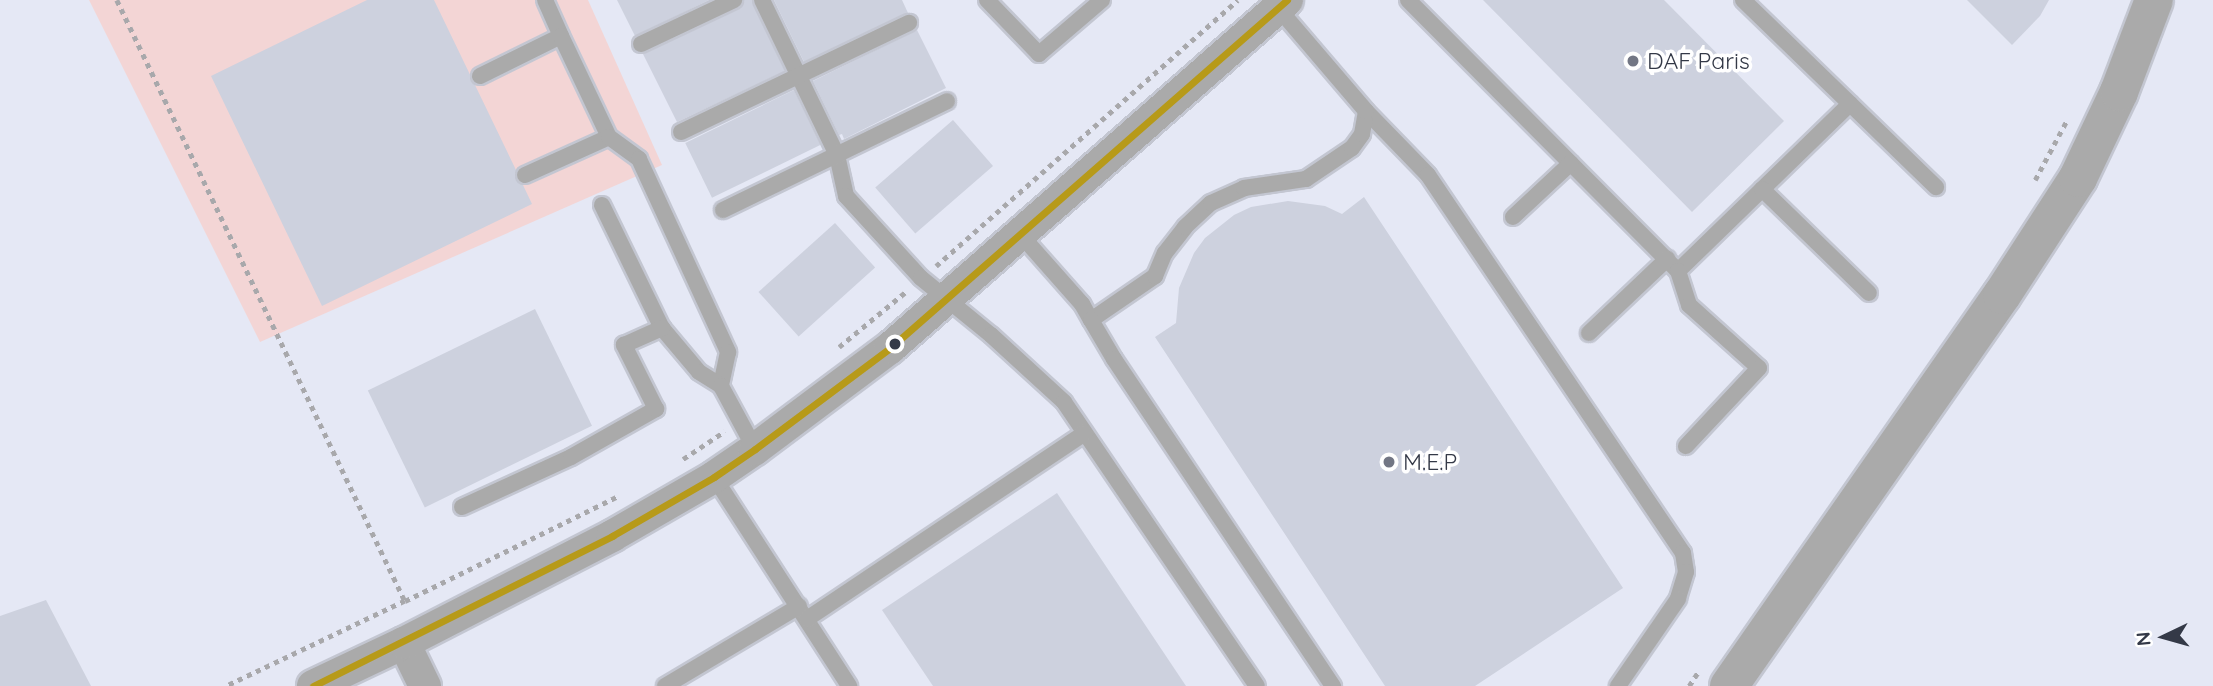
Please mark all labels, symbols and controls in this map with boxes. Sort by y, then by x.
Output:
place label: DAF Paris [1647,47,1750,75]
marker: DAF Paris [1625,53,1641,69]
unlabelled marker [888,337,902,351]
place label: M.E.P [1403,448,1457,476]
marker: M.E.P [1381,454,1397,470]
north arrow [2129,602,2199,672]
text: N [2131,631,2156,647]

